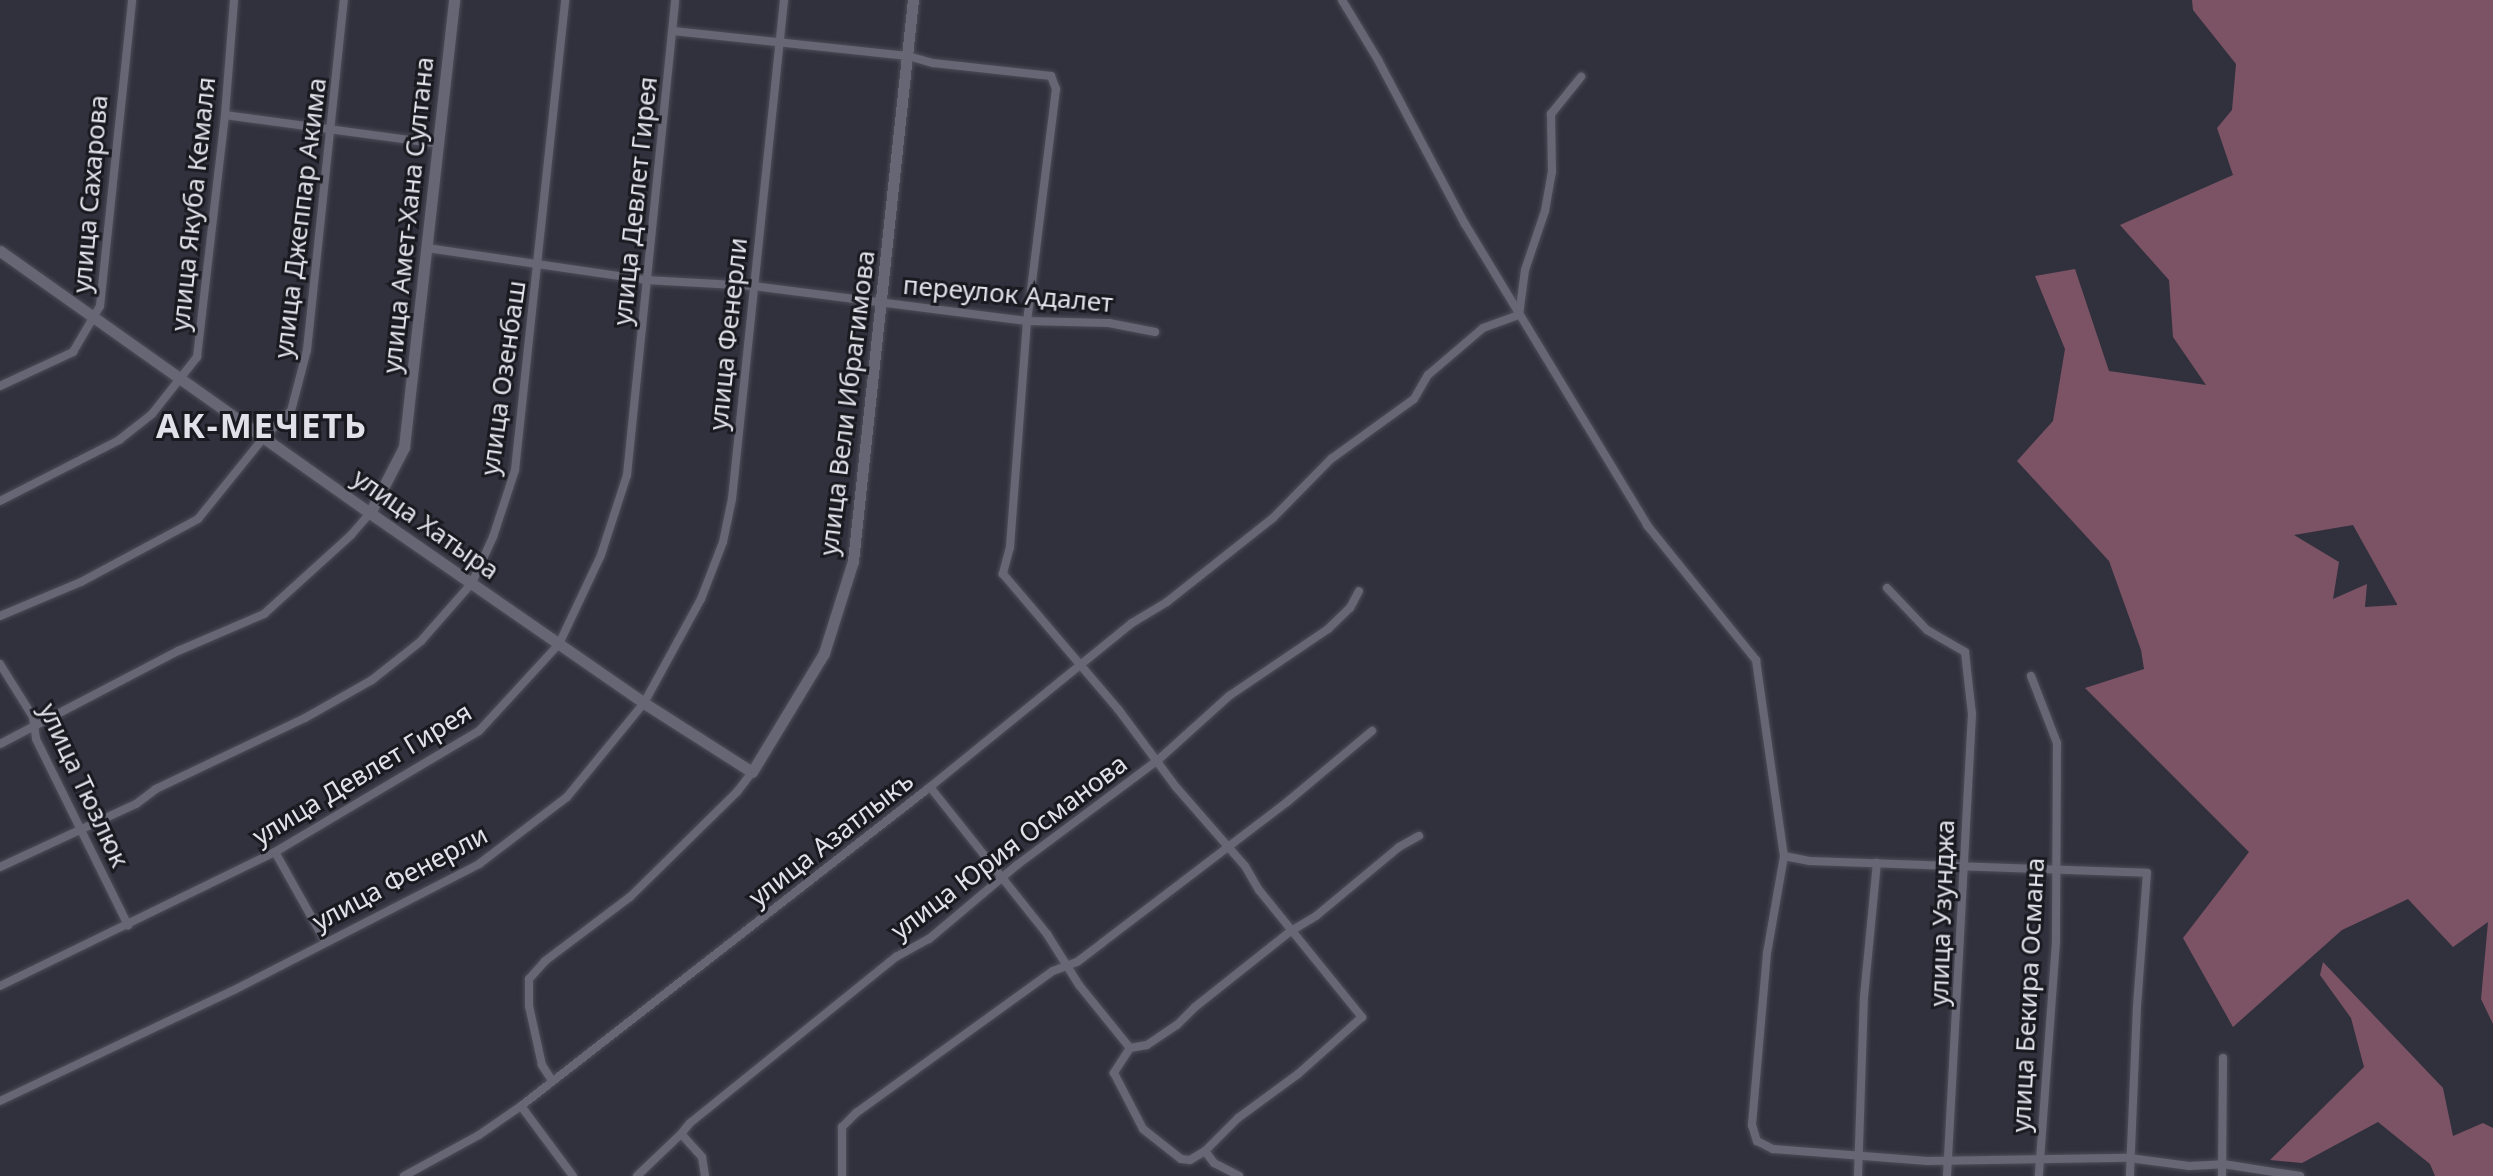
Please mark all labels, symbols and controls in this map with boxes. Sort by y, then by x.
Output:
street label: улица Амет-Хана Султана [376,55,440,375]
street label: улица Якуба Кемаля [164,75,222,333]
street label: улица Девлет Гирея [606,75,664,327]
street label: улица Джеппар Акима [267,76,333,360]
street label: улица Сахарова [66,94,114,294]
street label: улица Фенерли [702,236,754,432]
street label: улица Вели Ибрагимова [813,249,881,557]
street label: переулок Адалет [902,269,1114,319]
street label: улица Озенбаш [474,279,532,477]
district label: АК-МЕЧЕТЬ [156,406,368,446]
street label: улица Хатыра [347,462,505,586]
street label: улица Девлет Гирея [247,696,477,852]
street label: улица Тюзлюк [32,698,136,872]
street label: улица Юрия Османова [885,748,1133,946]
street label: улица Азатлыкъ [742,765,920,913]
street label: улица Фенерли [307,819,493,937]
street label: улица Узунджа [1923,819,1961,1007]
street label: улица Бекира Османа [2005,857,2051,1133]

